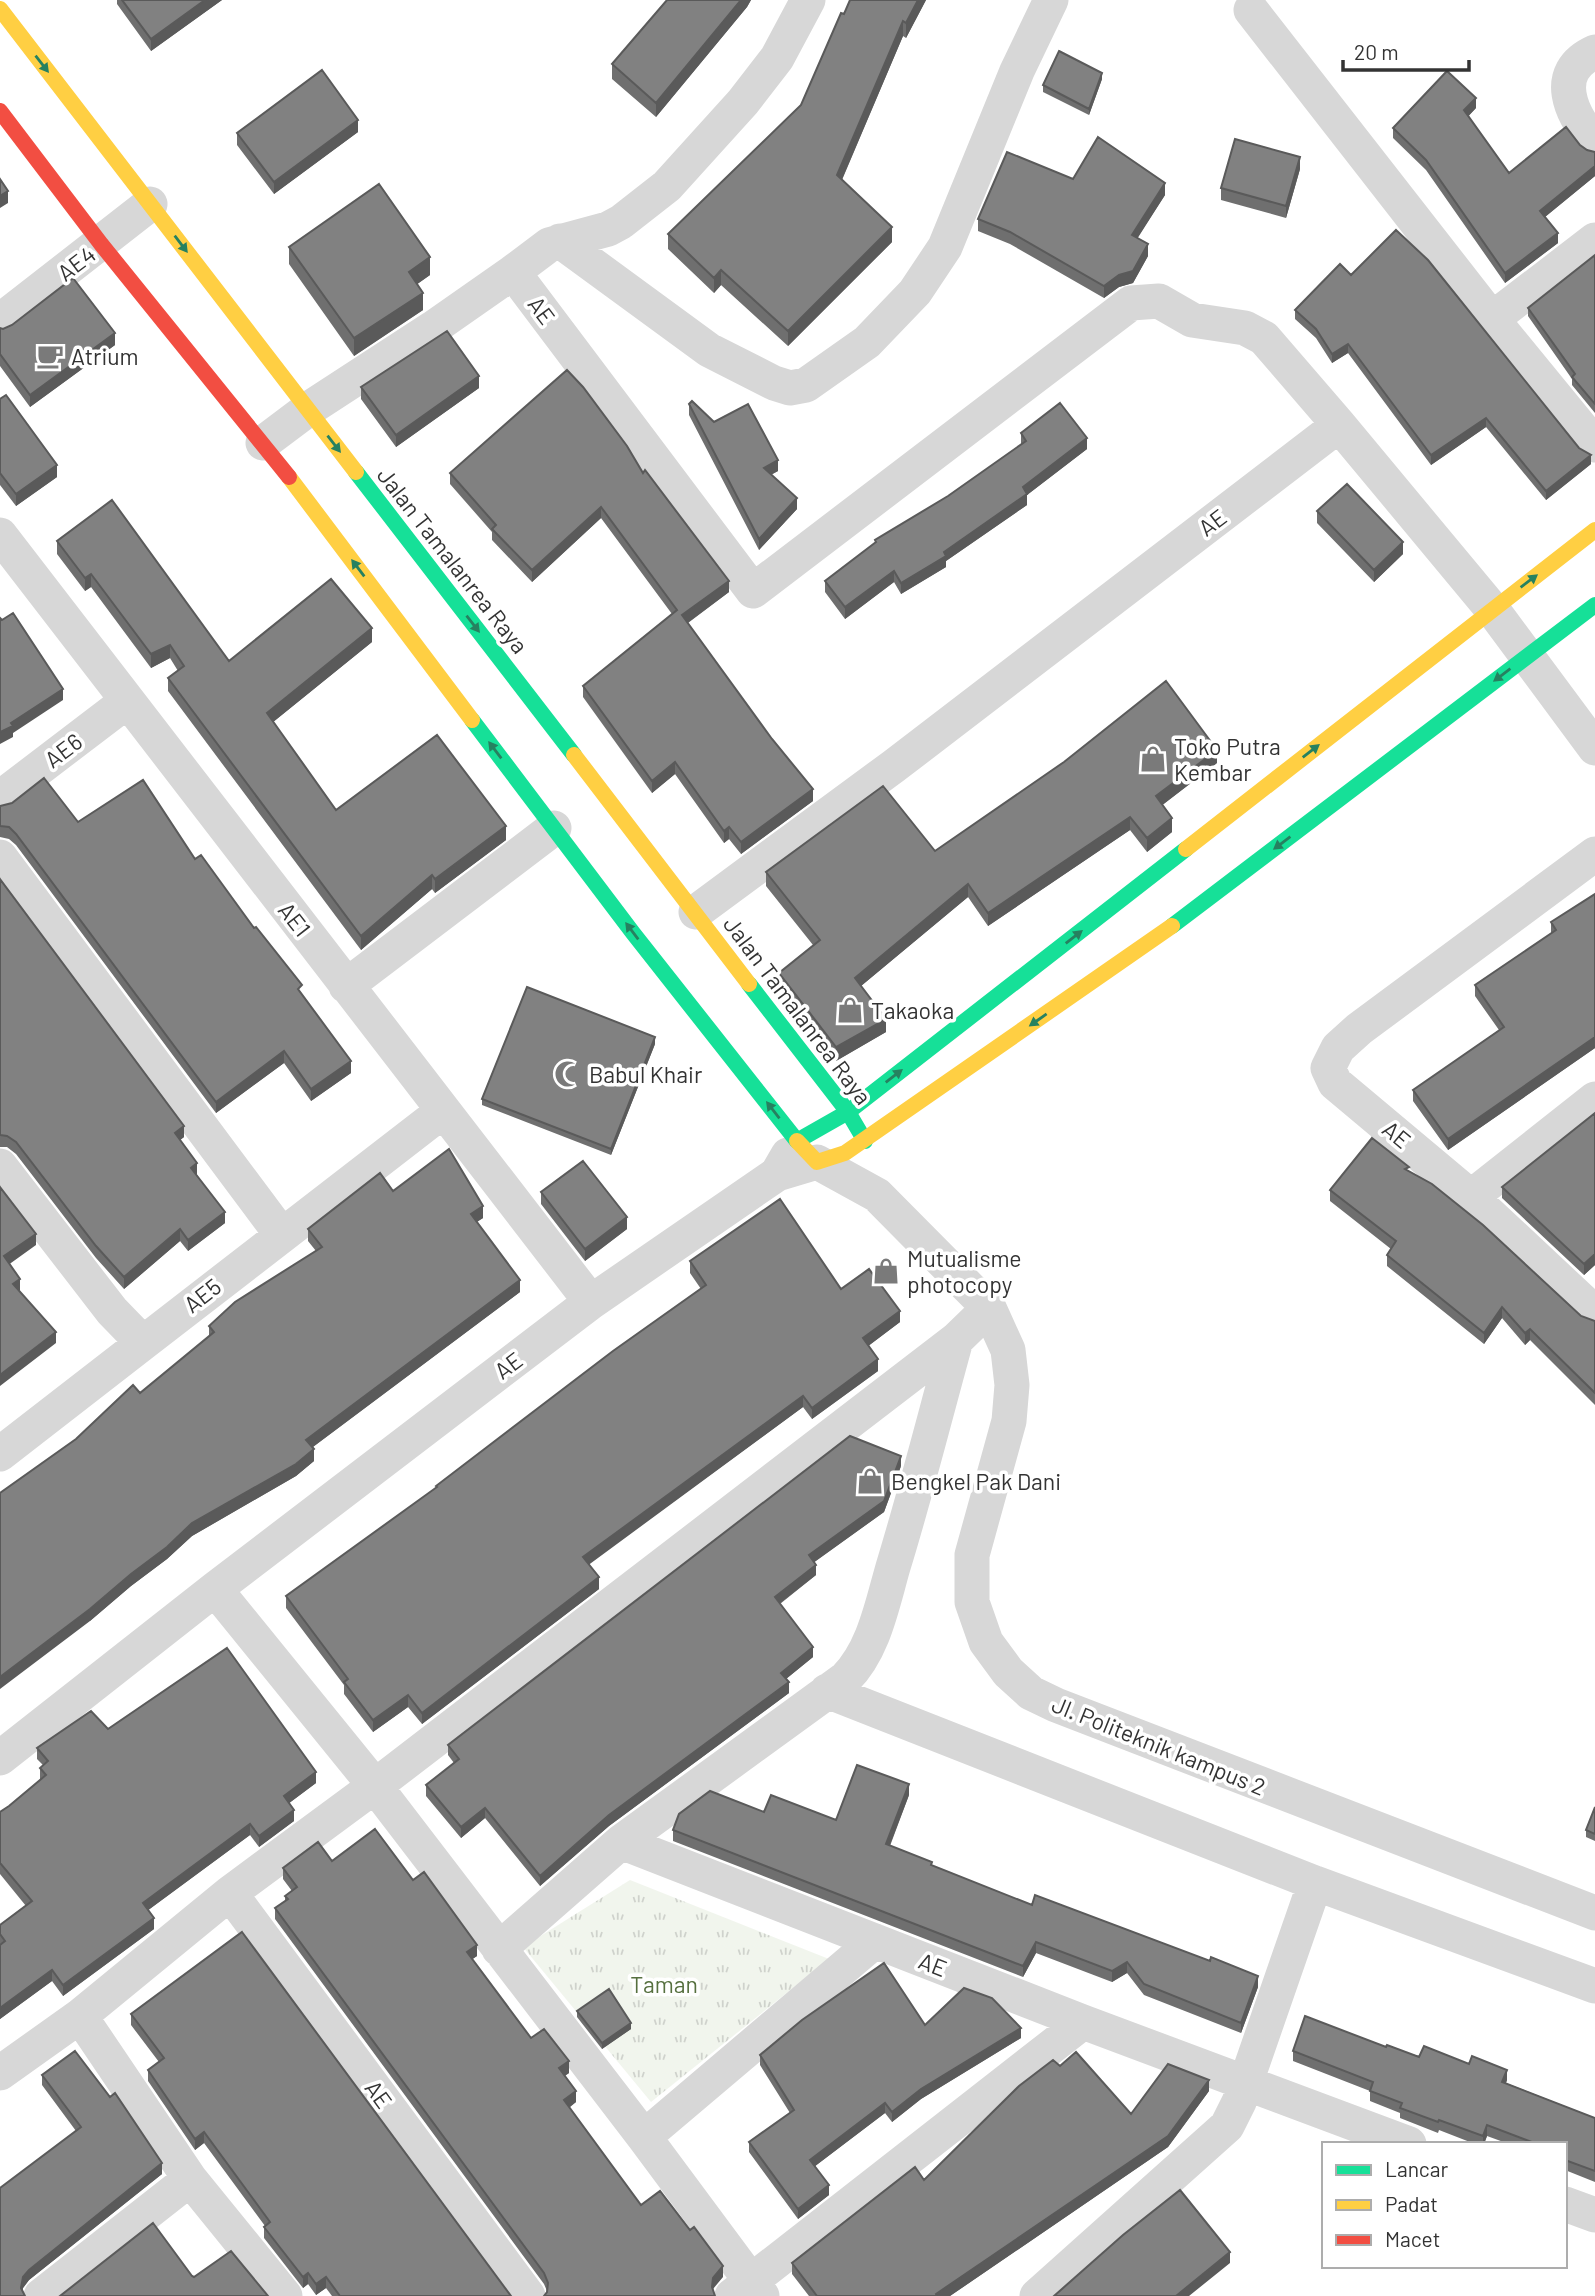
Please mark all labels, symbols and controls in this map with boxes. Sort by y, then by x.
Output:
scale bar [1343,28,1469,72]
text: 20 m [1354,39,1399,64]
one-way arrow [34,54,49,72]
one-way arrow [173,234,188,252]
street label: AE4 [51,240,101,286]
street label: AE [522,290,562,330]
cafe icon: Atrium [35,341,65,371]
place label: Atrium [71,342,139,370]
one-way arrow [326,434,341,452]
street label: Jalan Tamalanrea Raya [372,461,534,659]
street label: AE [1192,502,1232,542]
one-way arrow [350,560,365,578]
one-way arrow [1520,574,1538,589]
one-way arrow [466,614,481,632]
one-way arrow [1493,668,1511,683]
street label: AE6 [39,727,87,773]
place label: Toko Putra Kembar [1174,732,1281,786]
one-way arrow [489,741,503,759]
shop icon: Toko Putra Kembar [1138,744,1168,774]
one-way arrow [1302,744,1320,759]
one-way arrow [1273,836,1291,851]
street label: AE1 [273,896,317,942]
street label: Jalan Tamalanrea Raya [718,910,878,1110]
one-way arrow [625,923,640,941]
one-way arrow [1065,930,1083,944]
shop icon: Takaoka [835,995,865,1025]
place label: Takaoka [871,996,954,1024]
one-way arrow [1029,1013,1048,1026]
mosque icon: Babul Khair [553,1059,583,1089]
place label: Babul Khair [589,1060,703,1088]
one-way arrow [885,1069,903,1084]
one-way arrow [765,1102,780,1120]
street label: AE [1377,1114,1417,1154]
place label: Mutualisme photocopy [907,1244,1022,1298]
shop icon: Mutualisme photocopy [871,1256,901,1286]
street label: AE5 [178,1272,226,1318]
street label: AE [488,1345,528,1385]
shop icon: Bengkel Pak Dani [855,1466,885,1496]
place label: Bengkel Pak Dani [891,1467,1061,1495]
street label: Jl. Politeknik kampus 2 [1048,1689,1270,1801]
street label: AE [915,1946,951,1982]
park label: Taman [630,1970,698,1998]
street label: AE [359,2074,399,2114]
legend [1322,2142,1567,2268]
text: Lancar [1385,2156,1448,2181]
text: Padat [1385,2191,1438,2216]
text: Macet [1385,2226,1440,2251]

